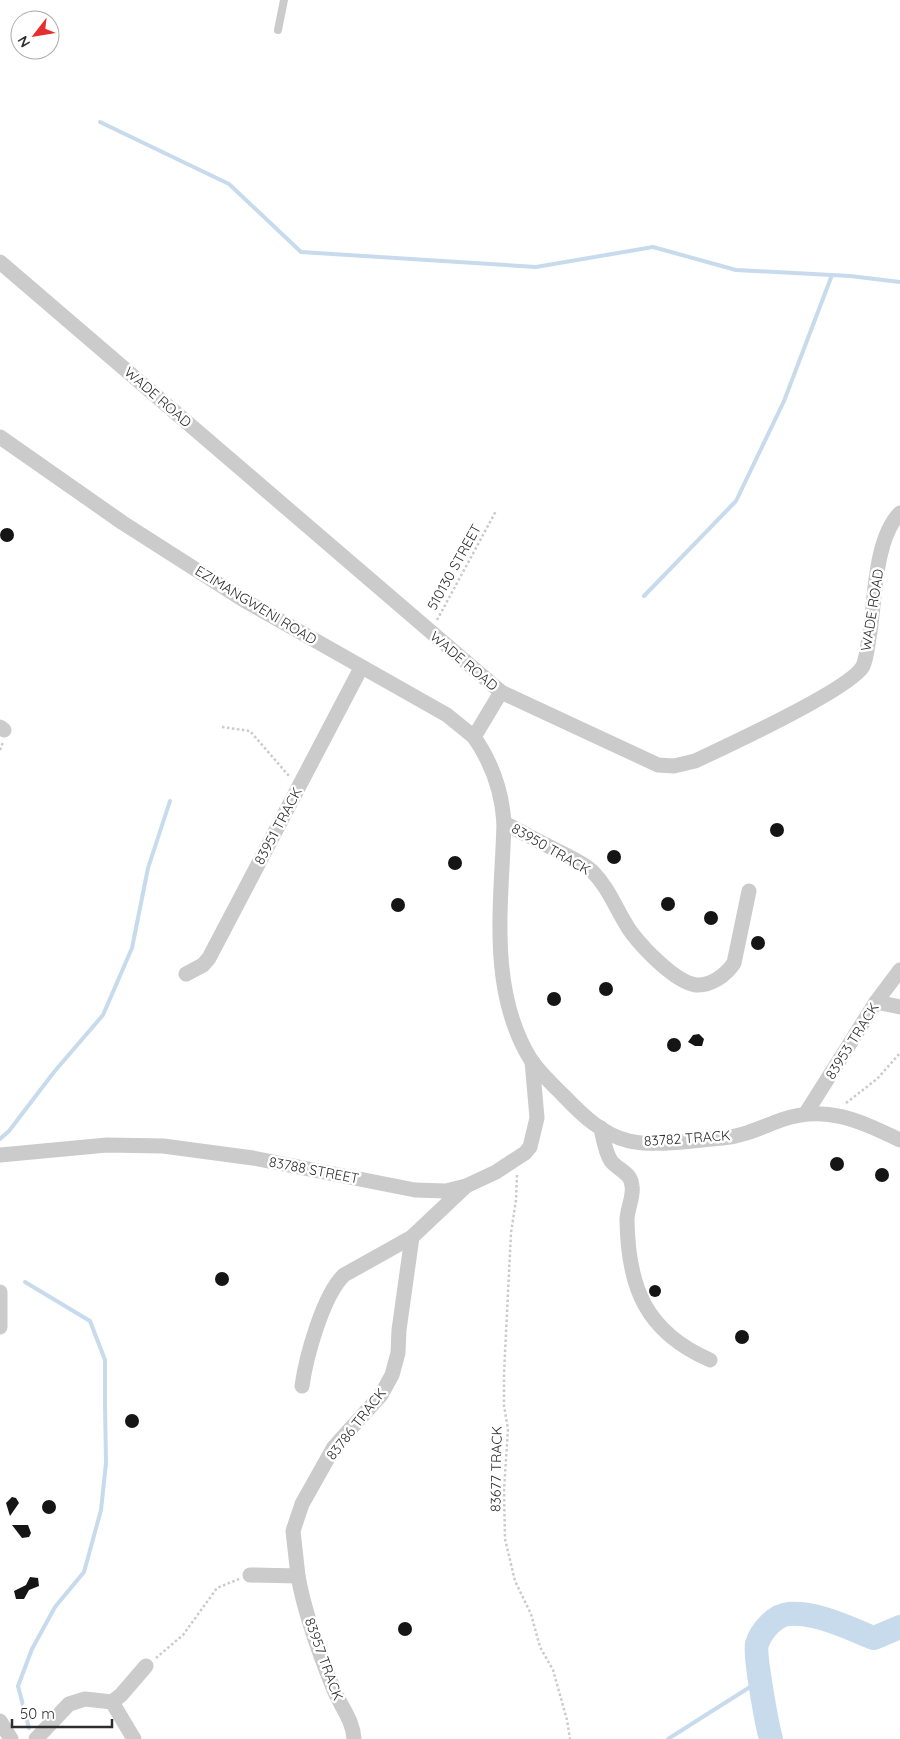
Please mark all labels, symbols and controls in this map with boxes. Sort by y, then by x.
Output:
north arrow [10,10,60,60]
text: N [13,33,34,51]
street label: WADE ROAD [121,363,195,431]
street label: 510130 STREET [423,521,485,613]
street label: EZIMANGWENI ROAD [192,562,320,648]
street label: WADE ROAD [857,568,887,652]
street label: WADE ROAD [426,627,502,695]
street label: 83951 TRACK [250,784,306,868]
street label: 83950 TRACK [508,819,594,879]
street label: 83953 TRACK [821,999,883,1083]
street label: 83782 TRACK [643,1126,731,1150]
street label: 83788 STREET [268,1152,360,1188]
street label: 83786 TRACK [322,1384,390,1464]
street label: 83677 TRACK [486,1426,506,1512]
street label: 83957 TRACK [301,1615,347,1703]
scale bar [12,1696,112,1728]
text: 50 m [20,1704,55,1723]

